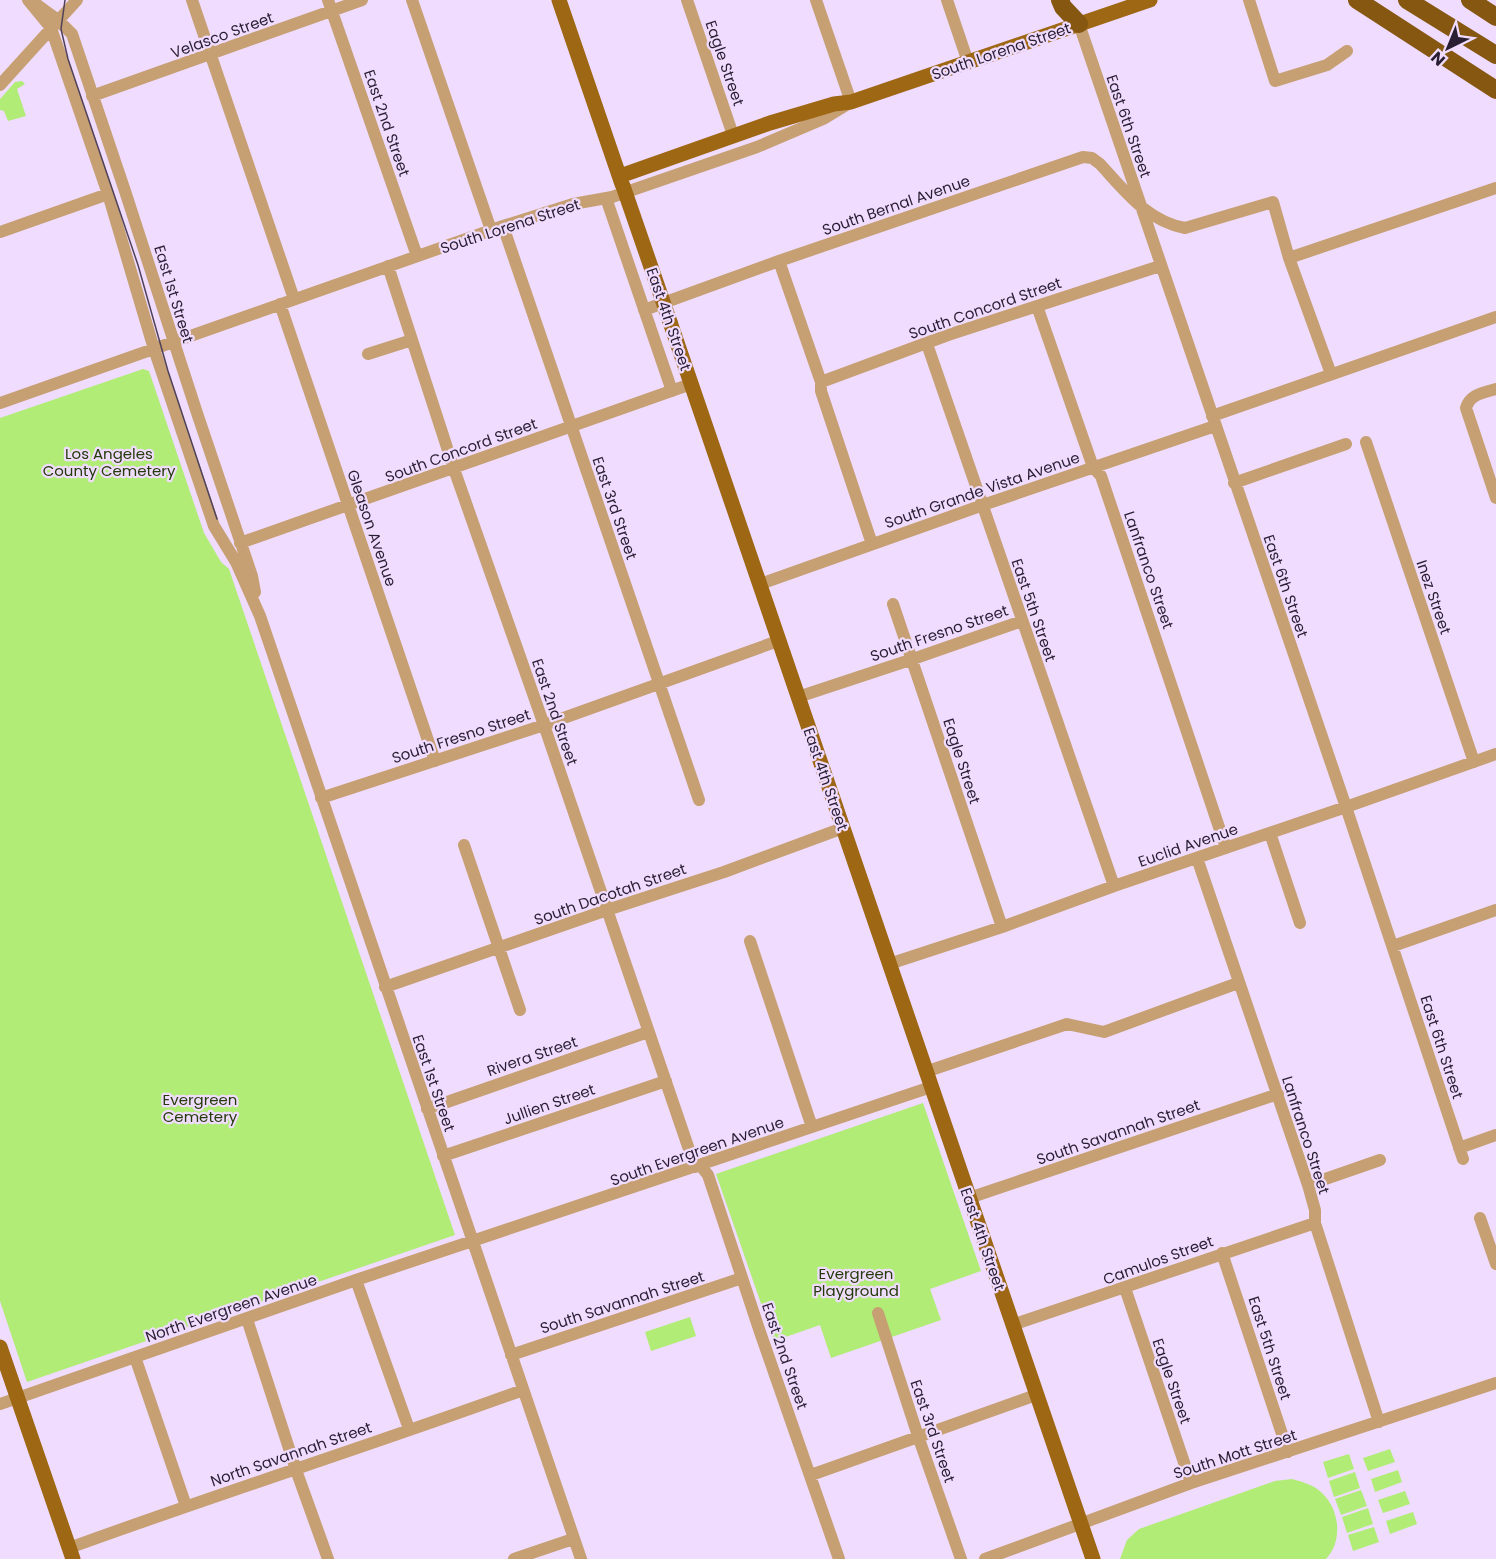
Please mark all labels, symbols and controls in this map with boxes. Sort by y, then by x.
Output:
street label: Velasco Street [168,7,276,63]
street label: South Lorena Street [929,17,1073,85]
street label: Eagle Street [701,18,749,108]
north arrow [1418,18,1478,78]
text: N [1426,46,1450,71]
street label: East 2nd Street [359,67,415,179]
street label: East 6th Street [1102,72,1156,180]
street label: South Bernal Avenue [819,170,973,240]
street label: South Lorena Street [437,193,583,259]
street label: East 1st Street [149,243,199,345]
street label: East 4th Street [642,265,696,373]
street label: South Concord Street [906,272,1064,344]
street label: South Concord Street [382,413,540,487]
park label: Los Angeles County Cemetery [43,443,176,481]
street label: South Grande Vista Avenue [882,447,1082,533]
street label: East 3rd Street [588,454,642,562]
street label: Gleason Avenue [342,467,402,589]
street label: Lanfranco Street [1119,508,1179,632]
street label: East 6th Street [1259,532,1313,640]
street label: East 5th Street [1007,556,1061,664]
street label: Inez Street [1411,557,1457,637]
street label: South Fresno Street [867,600,1011,666]
street label: East 2nd Street [527,656,583,768]
street label: South Fresno Street [389,704,533,768]
street label: Eagle Street [938,715,986,807]
street label: East 4th Street [799,725,853,833]
street label: Euclid Avenue [1135,818,1241,872]
street label: South Dacotah Street [531,858,689,930]
street label: East 6th Street [1415,993,1469,1101]
street label: Rivera Street [484,1031,580,1081]
street label: East 1st Street [408,1032,460,1134]
street label: Lanfranco Street [1277,1073,1335,1197]
street label: Jullien Street [500,1079,598,1129]
park label: Evergreen Cemetery [163,1089,238,1127]
street label: South Savannah Street [1034,1094,1202,1170]
street label: South Evergreen Avenue [607,1111,787,1191]
street label: East 4th Street [956,1185,1010,1293]
street label: Camulos Street [1100,1230,1216,1290]
park label: Evergreen Playground [813,1263,899,1301]
street label: South Savannah Street [537,1266,707,1338]
street label: North Evergreen Avenue [142,1269,320,1347]
street label: East 5th Street [1243,1294,1297,1402]
street label: East 2nd Street [757,1300,813,1412]
street label: Eagle Street [1148,1336,1196,1426]
street label: East 3rd Street [906,1377,960,1485]
street label: North Savannah Street [208,1417,374,1491]
street label: South Mott Street [1171,1424,1299,1484]

